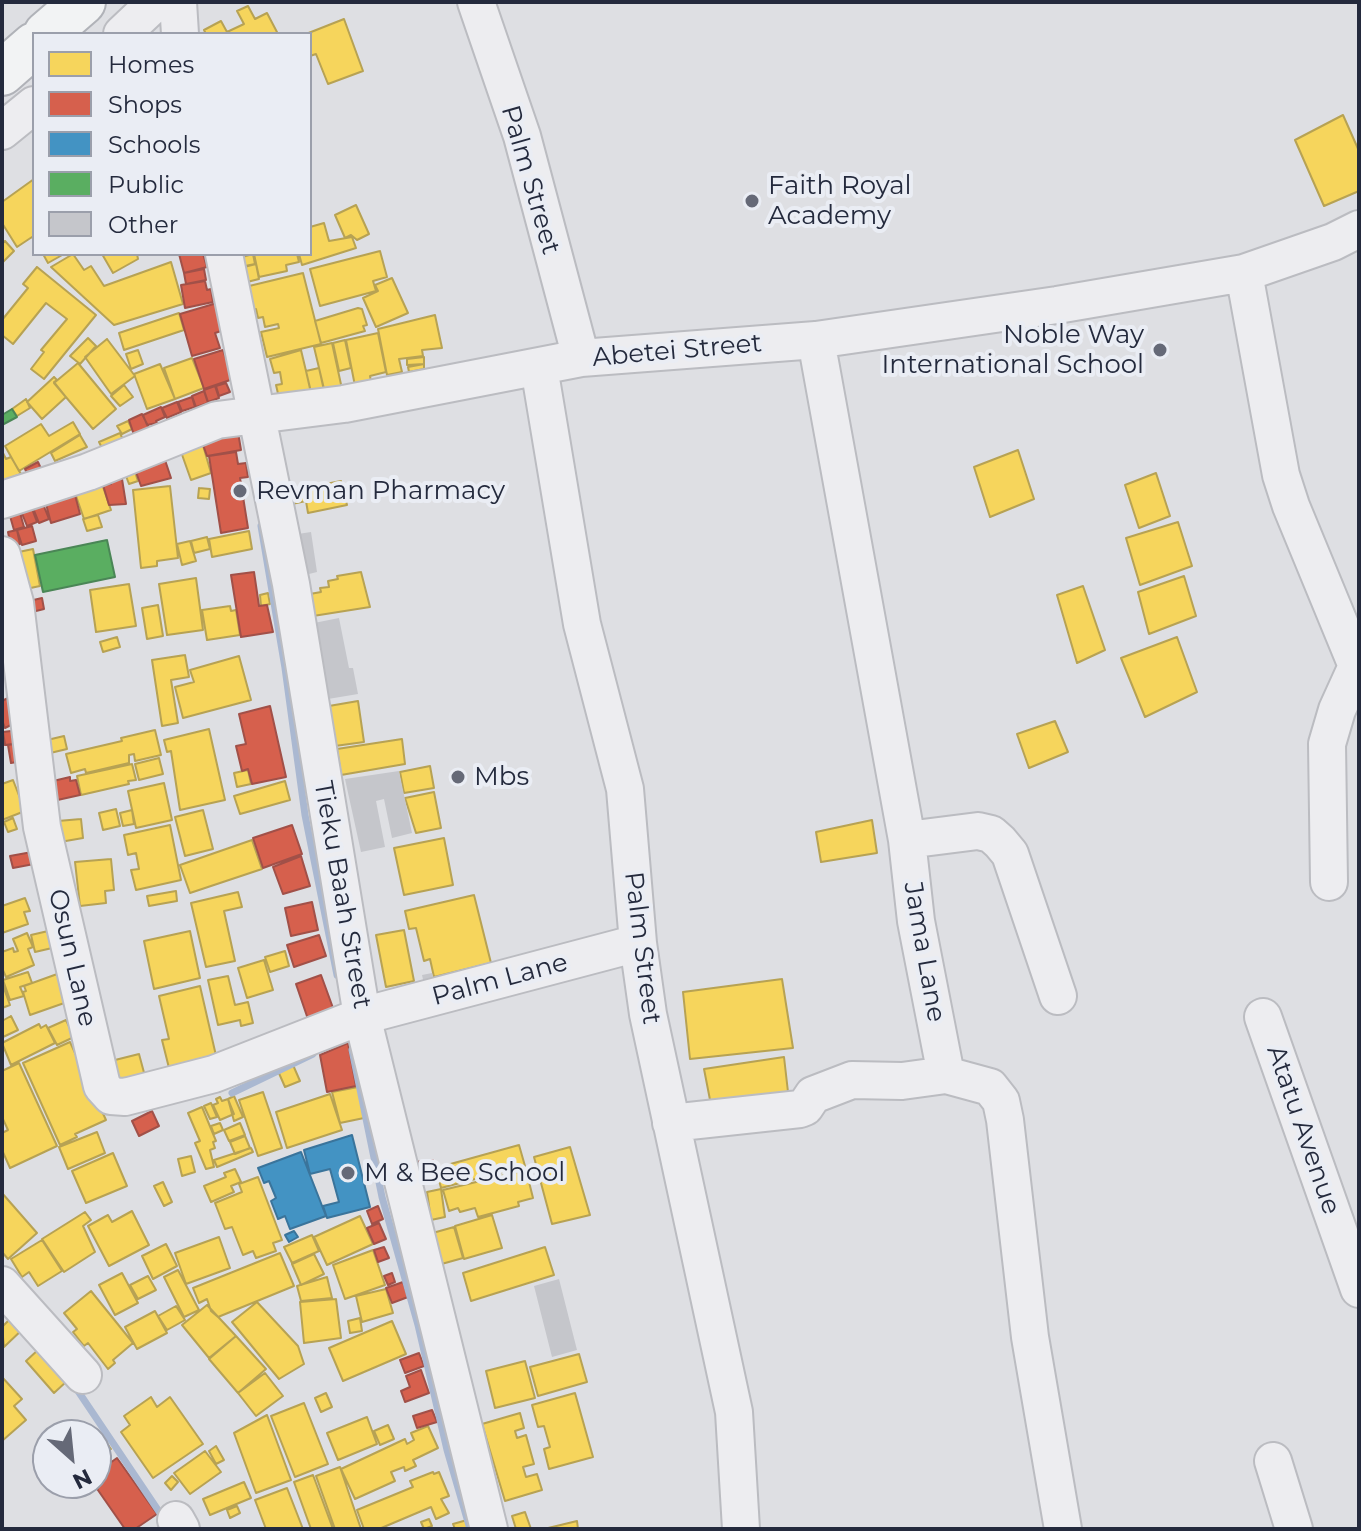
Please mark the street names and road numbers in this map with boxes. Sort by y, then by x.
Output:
street label: Palm Street [494,102,566,258]
street label: Abetei Street [591,328,763,374]
street label: Tieku Baah Street [307,779,377,1011]
street label: Palm Street [617,870,667,1026]
street label: Jama Lane [896,879,952,1025]
street label: Osun Lane [41,886,103,1030]
street label: Palm Lane [429,947,571,1013]
street label: Atatu Avenue [1259,1041,1347,1219]

